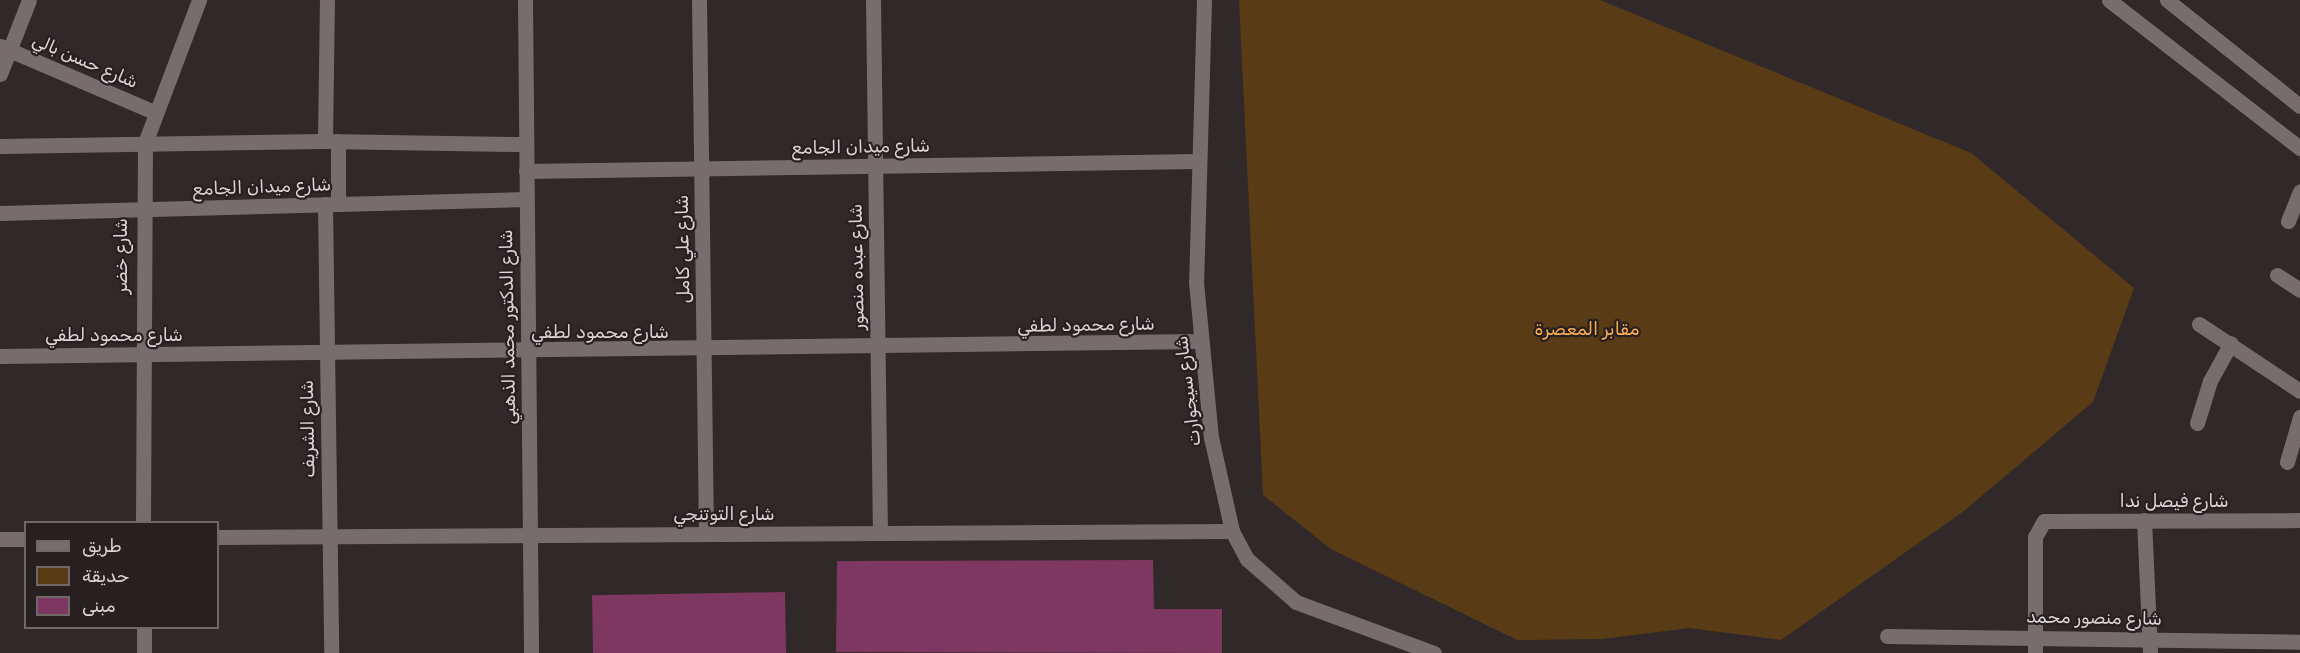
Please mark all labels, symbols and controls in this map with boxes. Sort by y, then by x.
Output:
street label: شارع حسن بالي [29,29,141,93]
street label: شارع ميدان الجامع [792,135,930,159]
street label: شارع ميدان الجامع [192,174,332,200]
street label: شارع علي كامل [671,195,695,303]
street label: شارع عبده منصور [845,204,869,330]
street label: شارع خضر [110,218,132,294]
street label: شارع الدكتور محمد الذهبي [495,229,521,425]
street label: شارع محمود لطفي [1017,313,1155,337]
park label: مقابر المعصرة [1534,318,1640,340]
street label: شارع محمود لطفي [531,321,669,343]
street label: شارع محمود لطفي [45,324,183,346]
street label: شارع سيجوارت [1171,335,1205,447]
street label: شارع الشريف [296,380,320,478]
street label: شارع فيصل ندا [2119,490,2229,512]
street label: شارع التوتنجي [673,503,775,525]
legend [24,521,219,629]
text: طريق [82,535,122,557]
text: حديقة [82,565,129,587]
text: مبنى [82,595,116,617]
street label: شارع منصور محمد [2026,606,2162,630]

